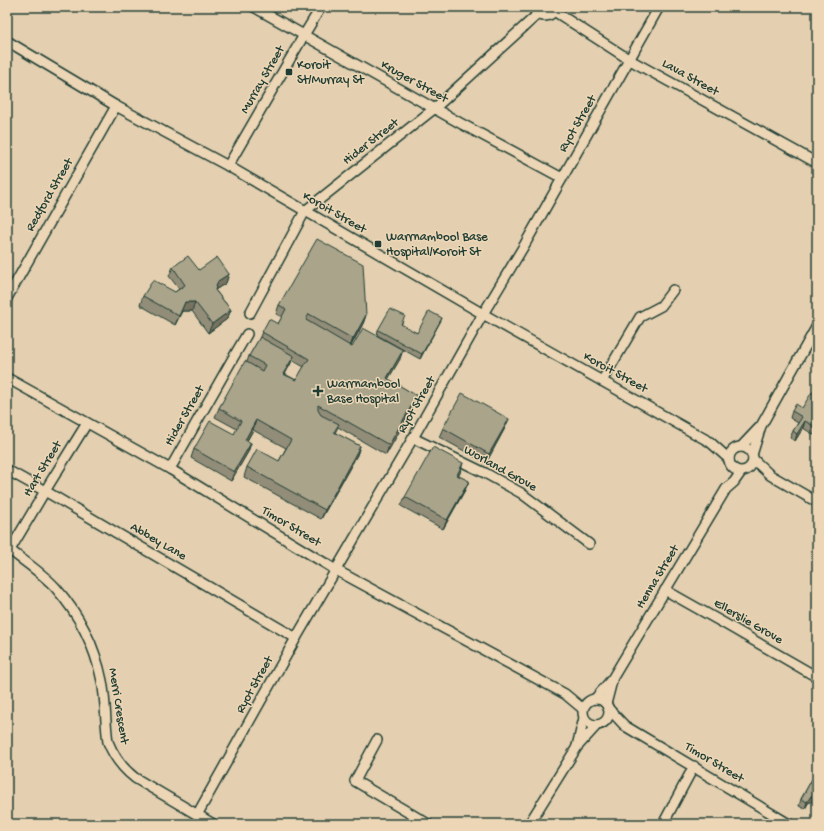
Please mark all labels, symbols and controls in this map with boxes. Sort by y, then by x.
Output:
street label: Murray Street [238,42,289,117]
street label: Lava Street [659,56,723,101]
street label: Kruger Street [378,57,452,107]
place label: Koroit St/Murray St [297,58,366,88]
marker: Koroit St/Murray St [284,67,294,77]
street label: Ryot Street [556,92,601,155]
street label: Hider Street [340,114,403,169]
street label: Redford Street [23,154,78,234]
street label: Koroit Street [299,189,370,238]
place label: Warrnambool Base Hospital/Koroit St [386,230,488,260]
marker: Warrnambool Base Hospital/Koroit St [373,239,383,249]
street label: Koroit Street [580,349,651,398]
street label: Ryot Street [395,373,440,436]
place label: Warrnambool Base Hospital [326,377,400,407]
street label: Hider Street [162,382,209,449]
marker: Warrnambool Base Hospital [312,385,324,397]
street label: Hart Street [21,437,66,500]
street label: Worland Grove [461,443,539,495]
street label: Timor Street [258,503,325,551]
street label: Abbey Lane [127,520,189,564]
street label: Henna Street [633,541,684,611]
street label: Ellerslie Grove [711,596,786,648]
street label: Ryot Street [233,652,278,716]
street label: Merri Crescent [105,667,132,747]
street label: Timor Street [681,739,748,787]

